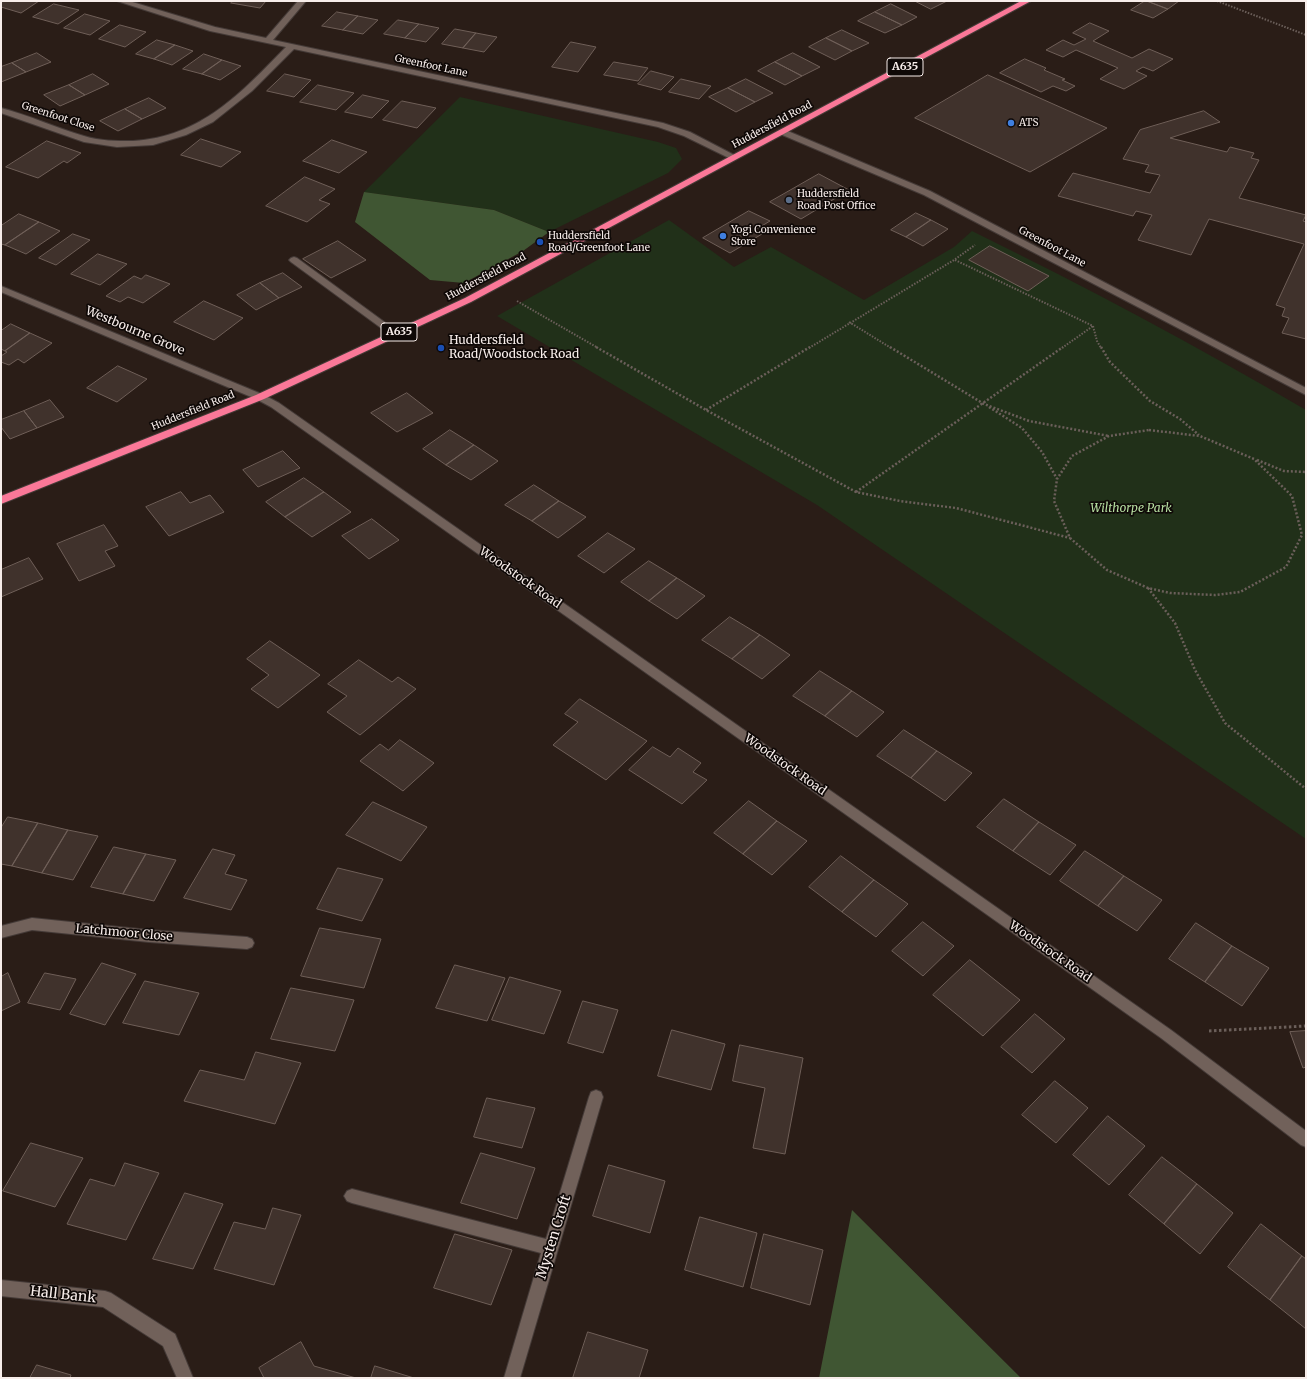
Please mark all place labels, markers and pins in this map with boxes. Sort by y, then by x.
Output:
place label: ATS [1019,117,1038,129]
marker: ATS [1006,118,1016,128]
place label: Huddersfield Road Post Office [797,188,875,212]
marker: Huddersfield Road Post Office [784,195,794,205]
place label: Yogi Convenience Store [731,224,816,248]
place label: Huddersfield Road/Greenfoot Lane [548,230,650,254]
marker: Yogi Convenience Store [718,231,728,241]
marker: Huddersfield Road/Greenfoot Lane [535,237,545,247]
place label: Huddersfield Road/Woodstock Road [449,334,579,362]
marker: Huddersfield Road/Woodstock Road [436,343,446,353]

